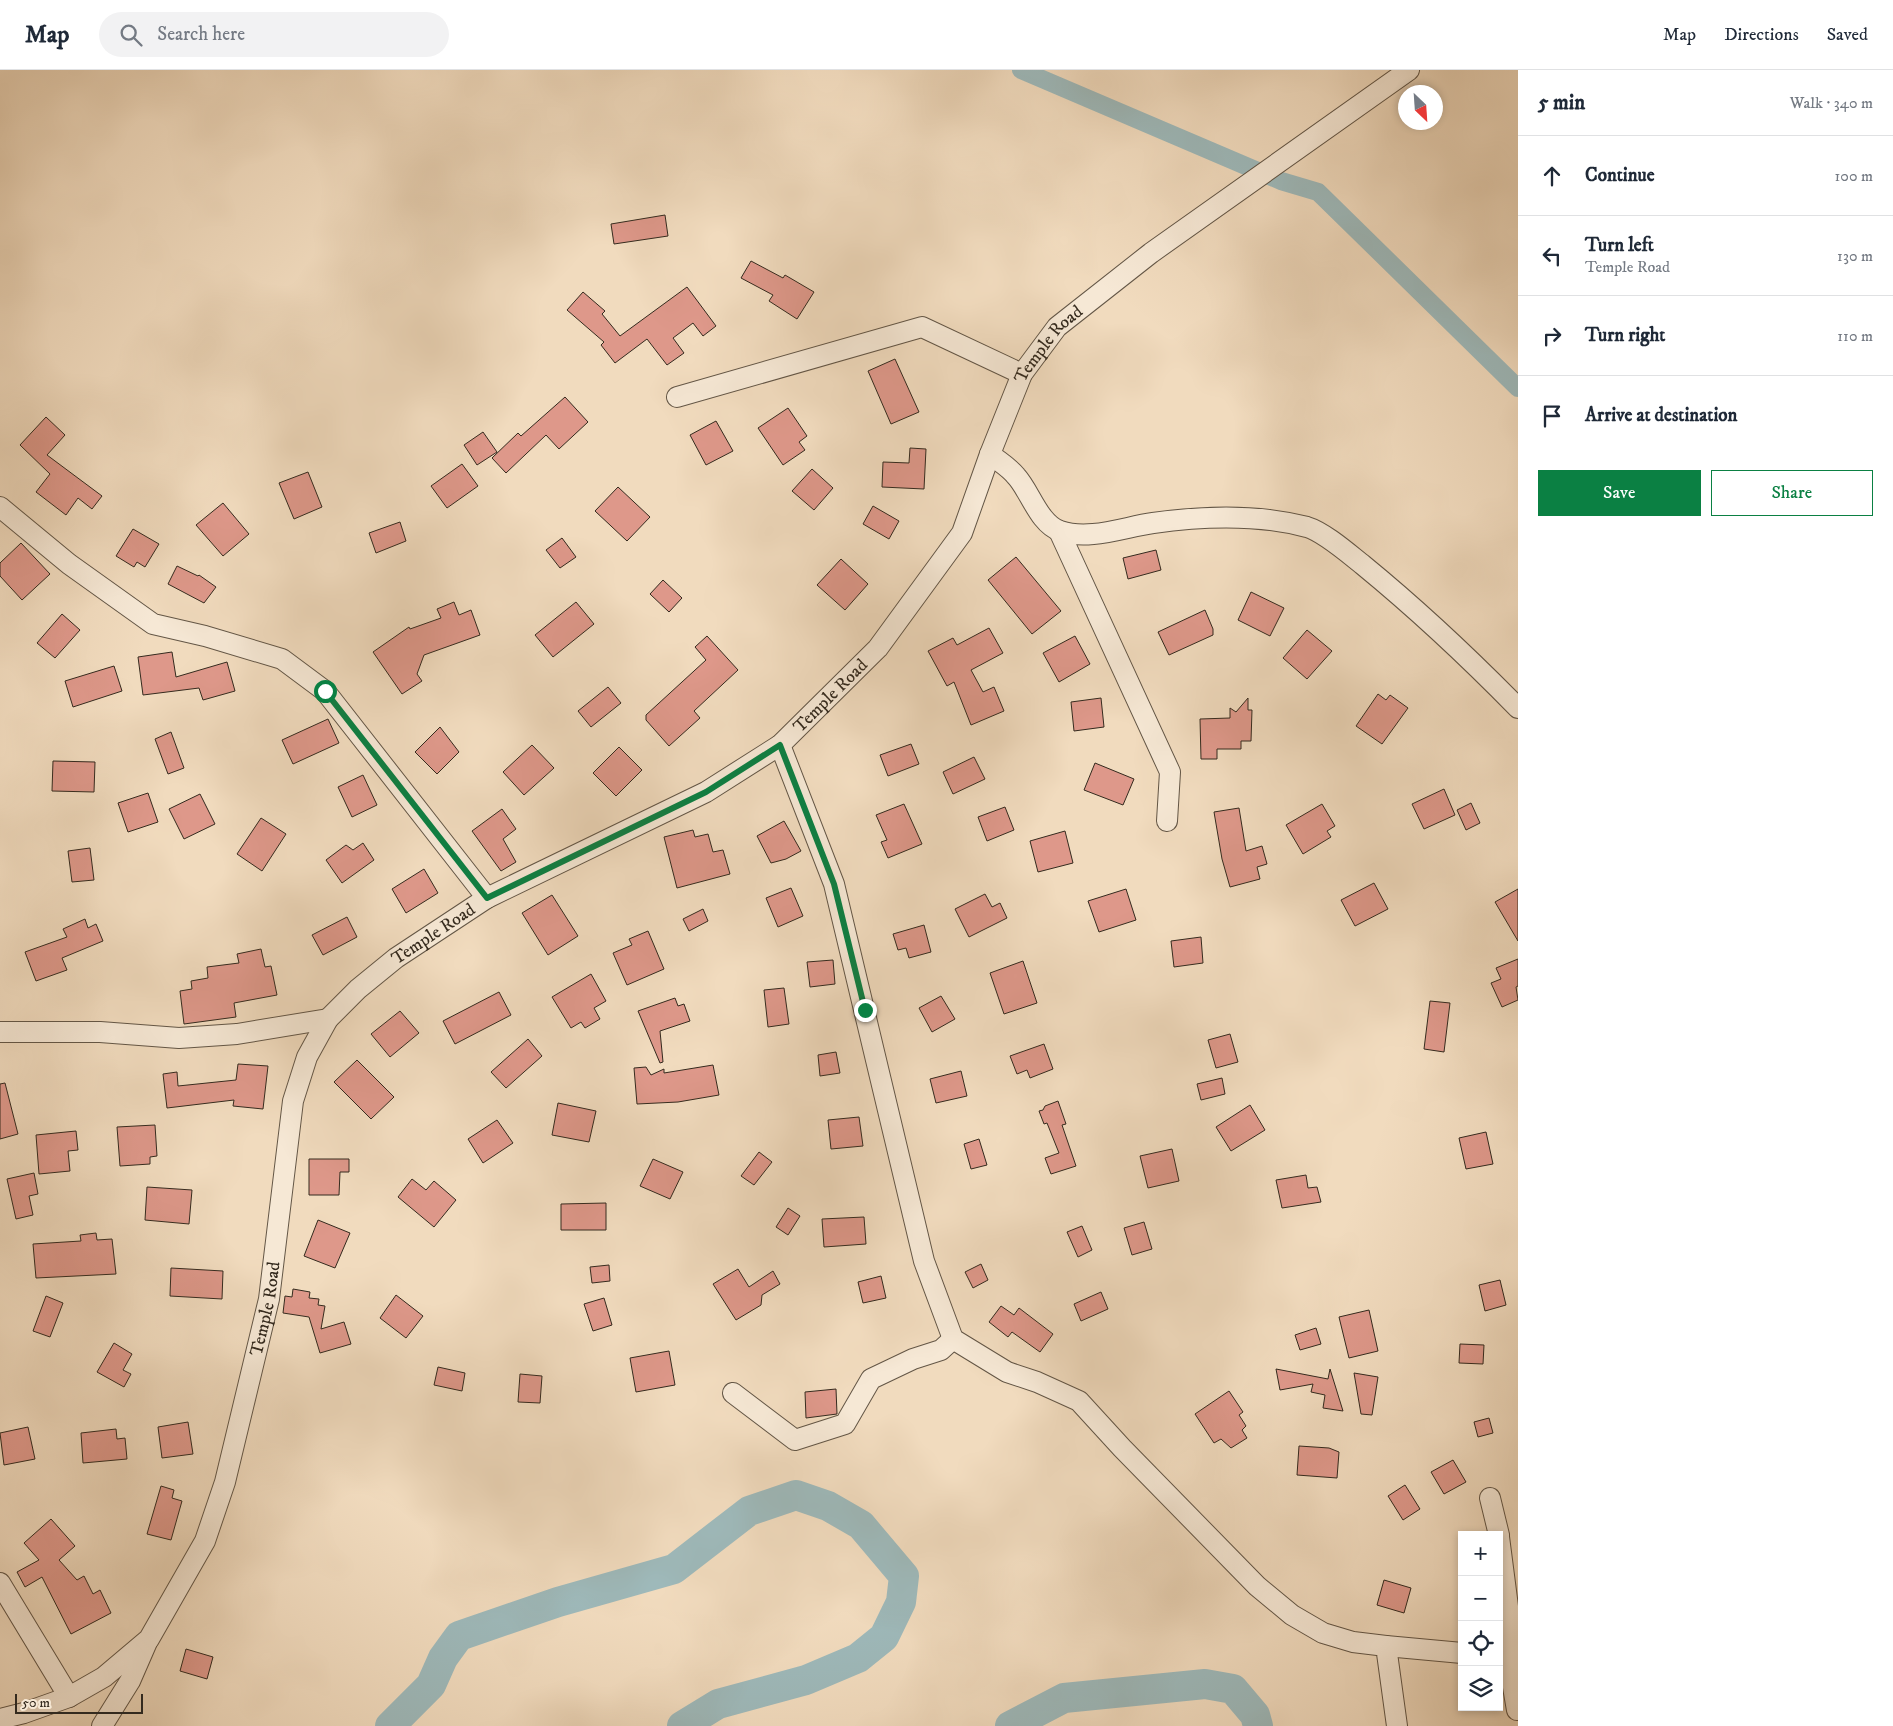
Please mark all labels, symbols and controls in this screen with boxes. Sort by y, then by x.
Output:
search box [99,12,449,57]
text: Map [25,20,69,50]
icon: search [117,21,145,49]
text: Search here [157,23,245,46]
text: Map [1663,24,1696,46]
text: Directions [1724,24,1799,46]
text: Saved [1827,24,1868,46]
north arrow [1398,85,1443,130]
text: 5 min [1538,90,1585,116]
text: Walk · 340 m [1790,93,1873,113]
icon: ahead [1538,162,1566,190]
text: Continue [1585,164,1655,187]
text: 100 m [1835,166,1873,186]
text: Turn left [1585,234,1654,257]
icon: left [1538,242,1566,270]
text: 130 m [1837,246,1873,266]
text: Temple Road [1585,257,1670,277]
street label: Temple Road [1010,301,1088,386]
icon: right [1538,322,1566,350]
text: Turn right [1585,324,1665,347]
text: 110 m [1837,326,1873,346]
icon: arrive [1538,402,1566,430]
text: Arrive at destination [1585,404,1737,427]
button: Save [1538,470,1701,516]
button: Share [1711,470,1873,516]
street label: Temple Road [789,655,873,738]
route start [314,680,337,703]
street label: Temple Road [388,899,480,970]
route end [854,999,877,1022]
street label: Temple Road [246,1260,285,1358]
map controls [1458,1531,1503,1711]
button: + [1458,1531,1503,1576]
button: − [1458,1576,1503,1621]
button: locate [1458,1621,1503,1666]
button: layers [1458,1666,1503,1711]
scale bar [15,1691,142,1714]
text: 50 m [22,1694,50,1712]

